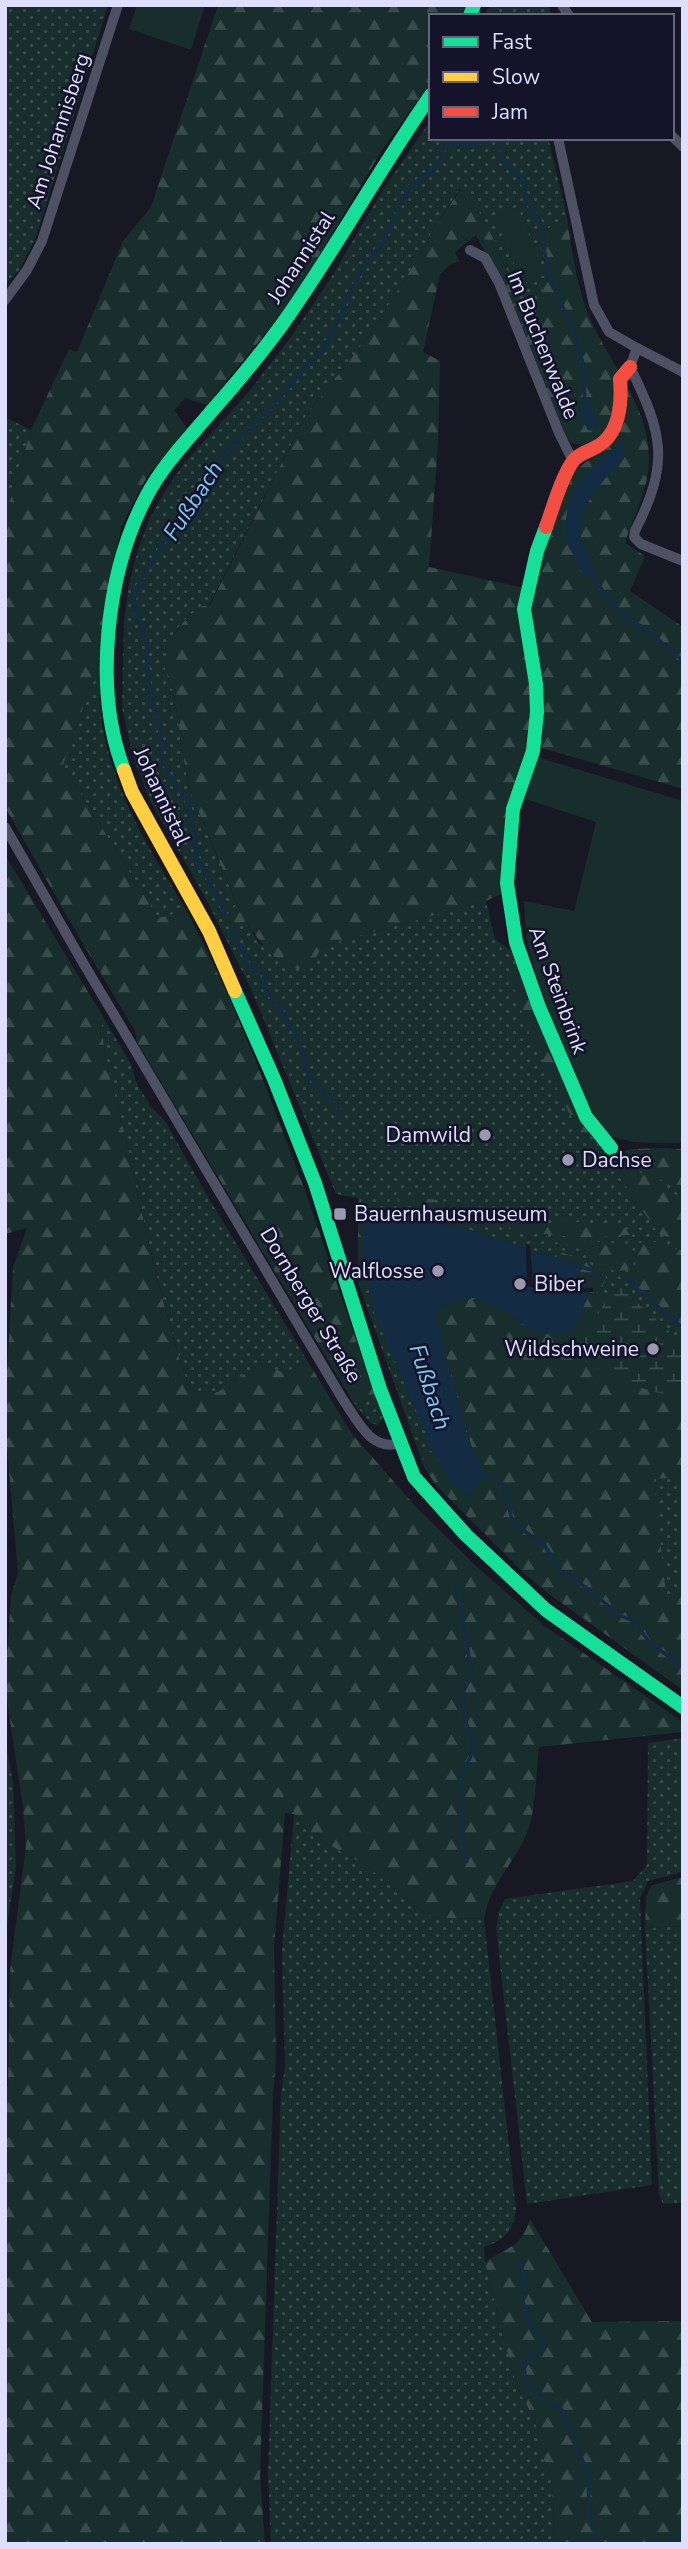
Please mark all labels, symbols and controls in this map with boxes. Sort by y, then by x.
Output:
legend [429,14,674,140]
text: Fast [492,28,532,56]
street label: Am Johannisberg [20,50,96,212]
text: Slow [492,63,541,91]
text: Jam [491,98,528,126]
street label: Johannistal [260,205,342,309]
street label: Im Buchenwalde [501,267,585,423]
water label: Fußbach [156,455,230,547]
street label: Johannistal [127,742,197,850]
street label: Am Steinbrink [522,922,594,1058]
place label: Damwild [386,1121,471,1149]
marker: Damwild [477,1127,493,1143]
place label: Dachse [582,1146,652,1174]
marker: Dachse [560,1152,576,1168]
place label: Bauernhausmuseum [354,1200,547,1228]
marker: Bauernhausmuseum [332,1206,348,1222]
street label: Dornberger Straße [253,1222,369,1388]
place label: Walflosse [329,1257,424,1285]
marker: Walflosse [430,1263,446,1279]
place label: Biber [534,1270,584,1298]
marker: Biber [512,1276,528,1292]
place label: Wildschweine [504,1335,639,1363]
water label: Fußbach [402,1340,458,1434]
marker: Wildschweine [645,1341,661,1357]

